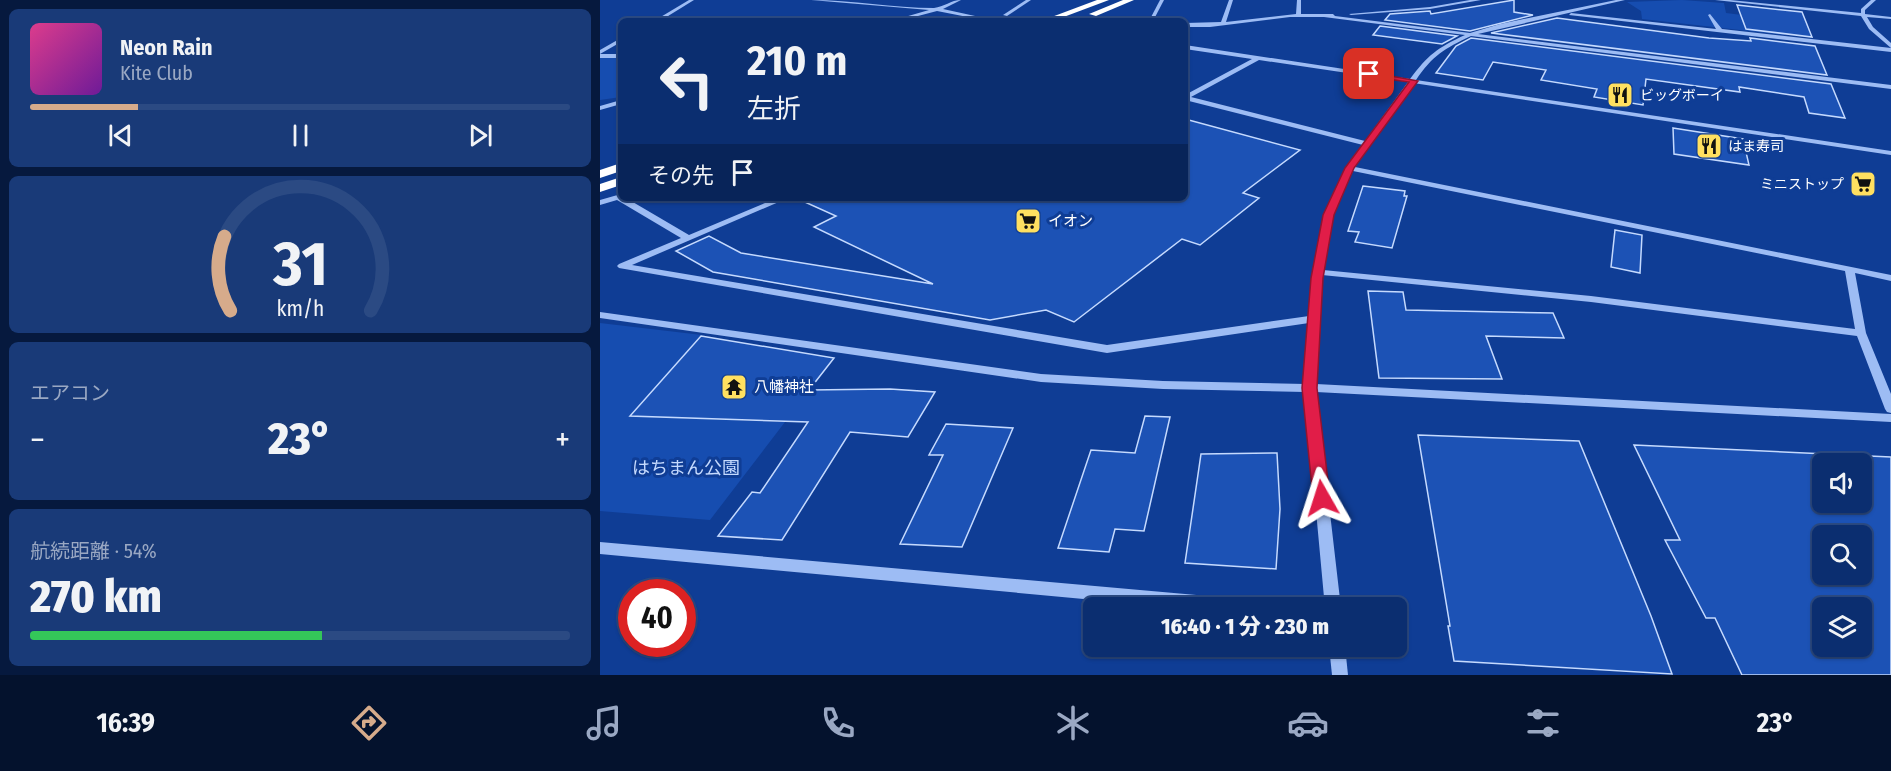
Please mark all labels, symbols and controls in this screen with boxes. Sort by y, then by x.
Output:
text: Neon Rain [120,34,213,61]
text: 210 m [747,36,847,86]
icon: left [648,42,726,120]
pin [1343,48,1394,99]
icon: arrive [1352,57,1385,90]
text: Kite Club [120,61,193,85]
restaurant icon: ビッグボーイ [1605,80,1635,110]
place label: ビッグボーイ [1640,87,1724,104]
text: 左折 [747,93,801,125]
icon: previous [104,119,137,152]
icon: pause [284,119,317,152]
icon: next [464,119,497,152]
restaurant icon: はま寿司 [1694,131,1724,161]
place label: はま寿司 [1728,138,1784,155]
icon: arrive [726,156,759,189]
text: その先 [648,162,714,189]
supermarket icon: ミニストップ [1848,169,1878,199]
place label: ミニストップ [1760,176,1844,193]
supermarket icon: イオン [1013,206,1043,236]
place label: イオン [1048,212,1093,230]
text: 31 [272,227,327,302]
text: km/h [276,297,324,323]
temple icon: 八幡神社 [719,372,749,402]
place label: 八幡神社 [754,378,814,396]
text: エアコン [30,381,110,405]
text: 23° [268,412,332,466]
text: − [30,420,45,460]
text: + [555,420,570,460]
map controls [1812,453,1872,657]
button: sound [1812,453,1872,513]
park label: はちまん公園 [632,457,740,479]
position arrow [1290,466,1354,530]
button: search [1812,525,1872,585]
text: 航続距離 · 54% [30,539,157,563]
text: 270 km [30,570,162,624]
speed limit sign: 40 [618,579,696,657]
button: layers [1812,597,1872,657]
text: 16:40 · 1 分 · 230 m [1161,613,1329,640]
icon: directions [348,702,390,744]
icon: music [583,702,625,744]
icon: phone [817,702,859,744]
icon: climate [1052,702,1094,744]
icon: car [1287,702,1329,744]
icon: filters [1522,702,1564,744]
text: 16:39 [96,707,155,739]
text: 23° [1757,707,1795,739]

